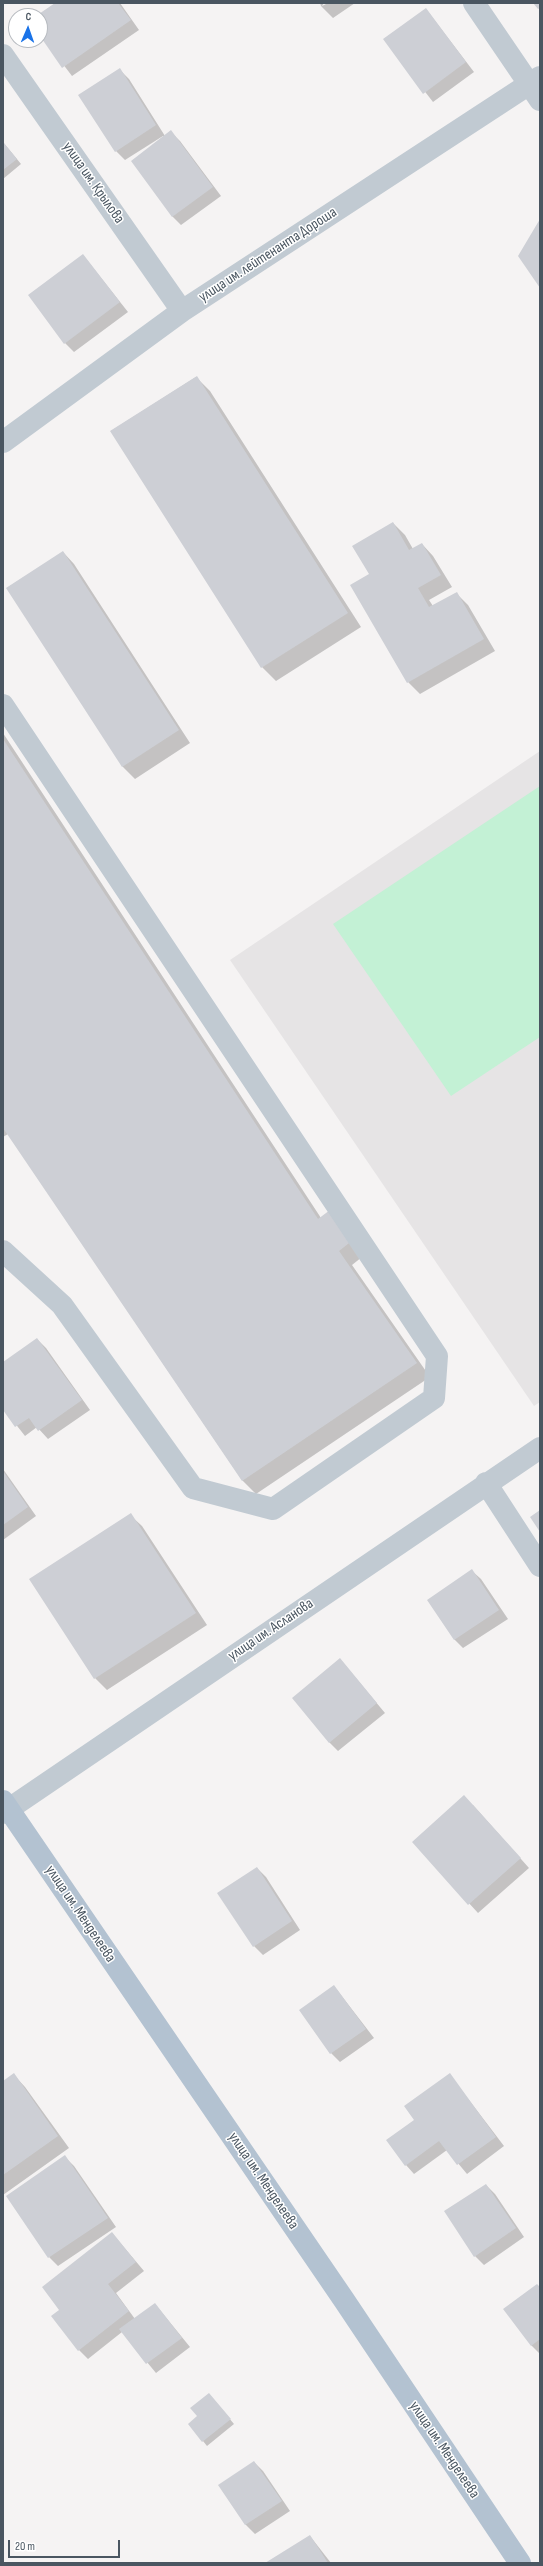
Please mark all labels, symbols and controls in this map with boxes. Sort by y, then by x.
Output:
north arrow [8,8,48,48]
text: С [25,10,31,23]
street label: улица им. Крылова [58,139,128,227]
street label: улица им. лейтенанта Дороша [196,204,340,306]
street label: улица им. Асланова [225,1595,317,1665]
street label: улица им. Менделеева [41,1862,119,1966]
street label: улица им. Менделеева [224,2129,302,2233]
street label: улица им. Менделеева [405,2398,483,2502]
scale bar [10,2532,122,2558]
text: 20 m [15,2539,35,2554]

